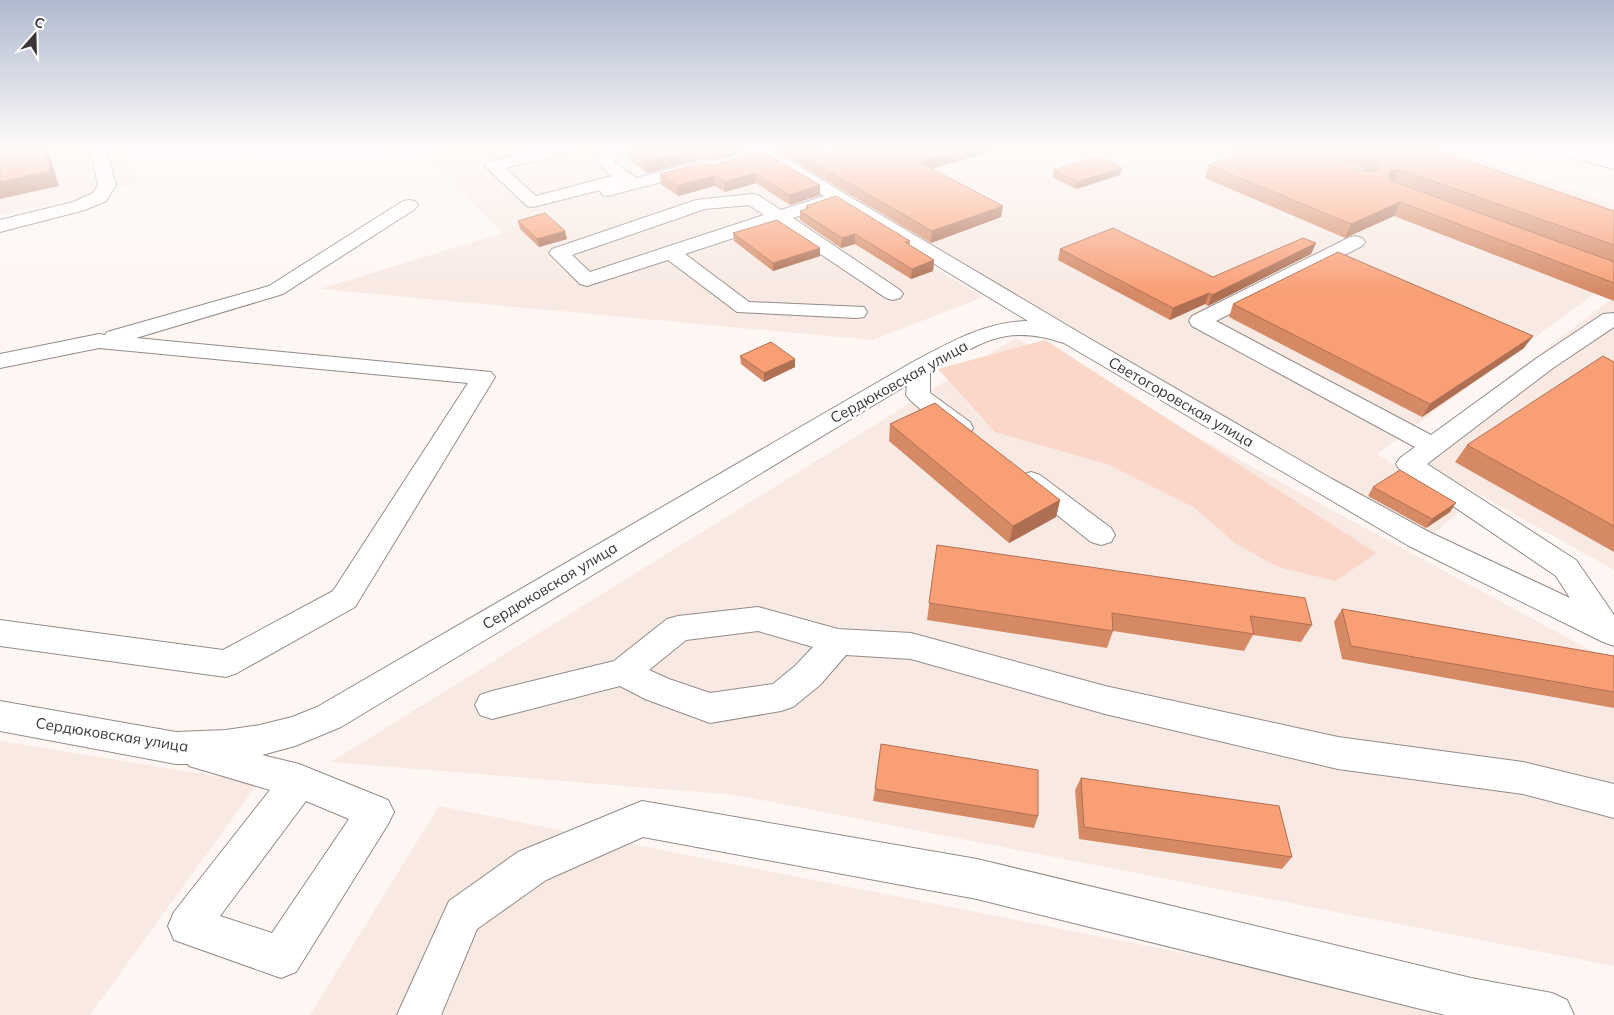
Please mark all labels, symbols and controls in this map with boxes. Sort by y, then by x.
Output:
north arrow [10,10,60,60]
text: С [32,13,47,33]
street label: Сердюковская улица [827,336,971,427]
street label: Светогоровская улица [1105,352,1257,451]
street label: Сердюковская улица [479,538,621,633]
street label: Сердюковская улица [34,713,190,756]

